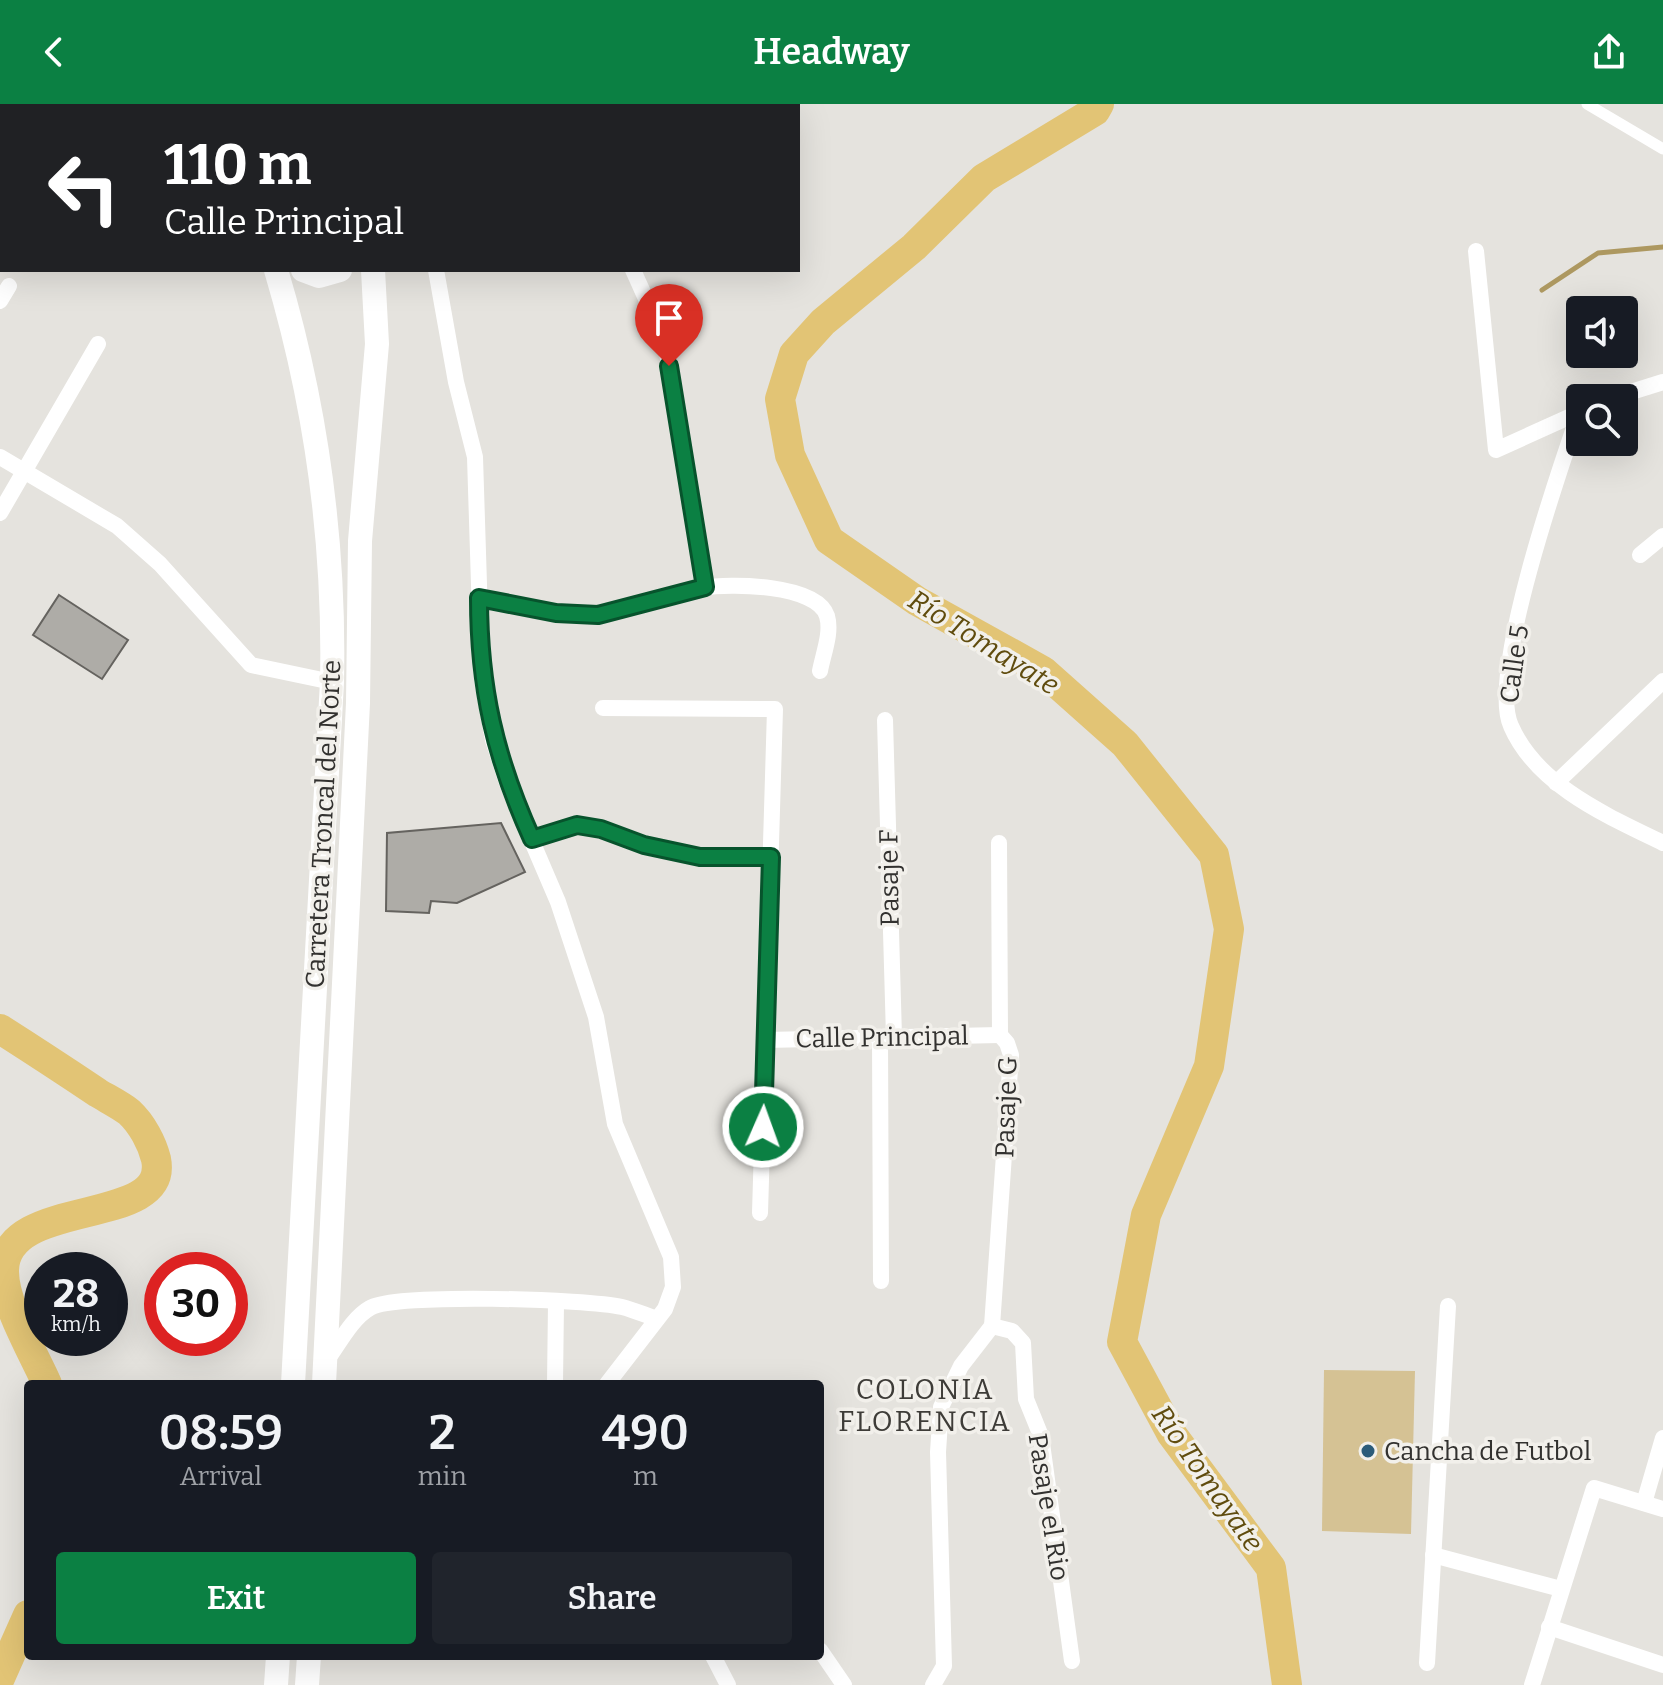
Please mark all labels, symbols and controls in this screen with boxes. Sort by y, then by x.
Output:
icon: back [32,30,76,74]
text: Headway [753,30,910,74]
icon: share [1587,30,1631,74]
text: 110 m [164,132,311,199]
icon: left [32,136,136,240]
text: Calle Principal [164,200,404,244]
pin [635,284,703,366]
icon: arrive [647,296,691,340]
map controls [1566,296,1638,456]
button: sound [1566,296,1638,368]
button: search [1566,384,1638,456]
water label: Río Tomayate [902,583,1065,702]
street label: Calle 5 [1494,623,1535,705]
street label: Carretera Troncal del Norte [299,659,348,989]
street label: Pasaje F [873,829,906,927]
street label: Calle Principal [795,1020,969,1055]
street label: Pasaje G [989,1056,1024,1158]
position arrow [721,1085,805,1169]
speed limit sign: 30 [144,1252,248,1356]
text: 28 [53,1270,99,1318]
text: km/h [51,1312,101,1336]
district label: COLONIA FLORENCIA [838,1373,1012,1438]
water label: Río Tomayate [1145,1399,1270,1558]
text: 08:59 [159,1404,283,1462]
text: 2 [429,1404,456,1462]
text: 490 [602,1404,689,1462]
street label: Pasaje el Rio [1022,1431,1075,1583]
place label: Cancha de Futbol [1384,1436,1591,1467]
marker: Cancha de Futbol [1359,1442,1377,1460]
text: Arrival [180,1461,262,1492]
text: min [418,1461,467,1492]
text: m [633,1461,658,1492]
button: Exit [56,1552,416,1644]
button: Share [432,1552,792,1644]

